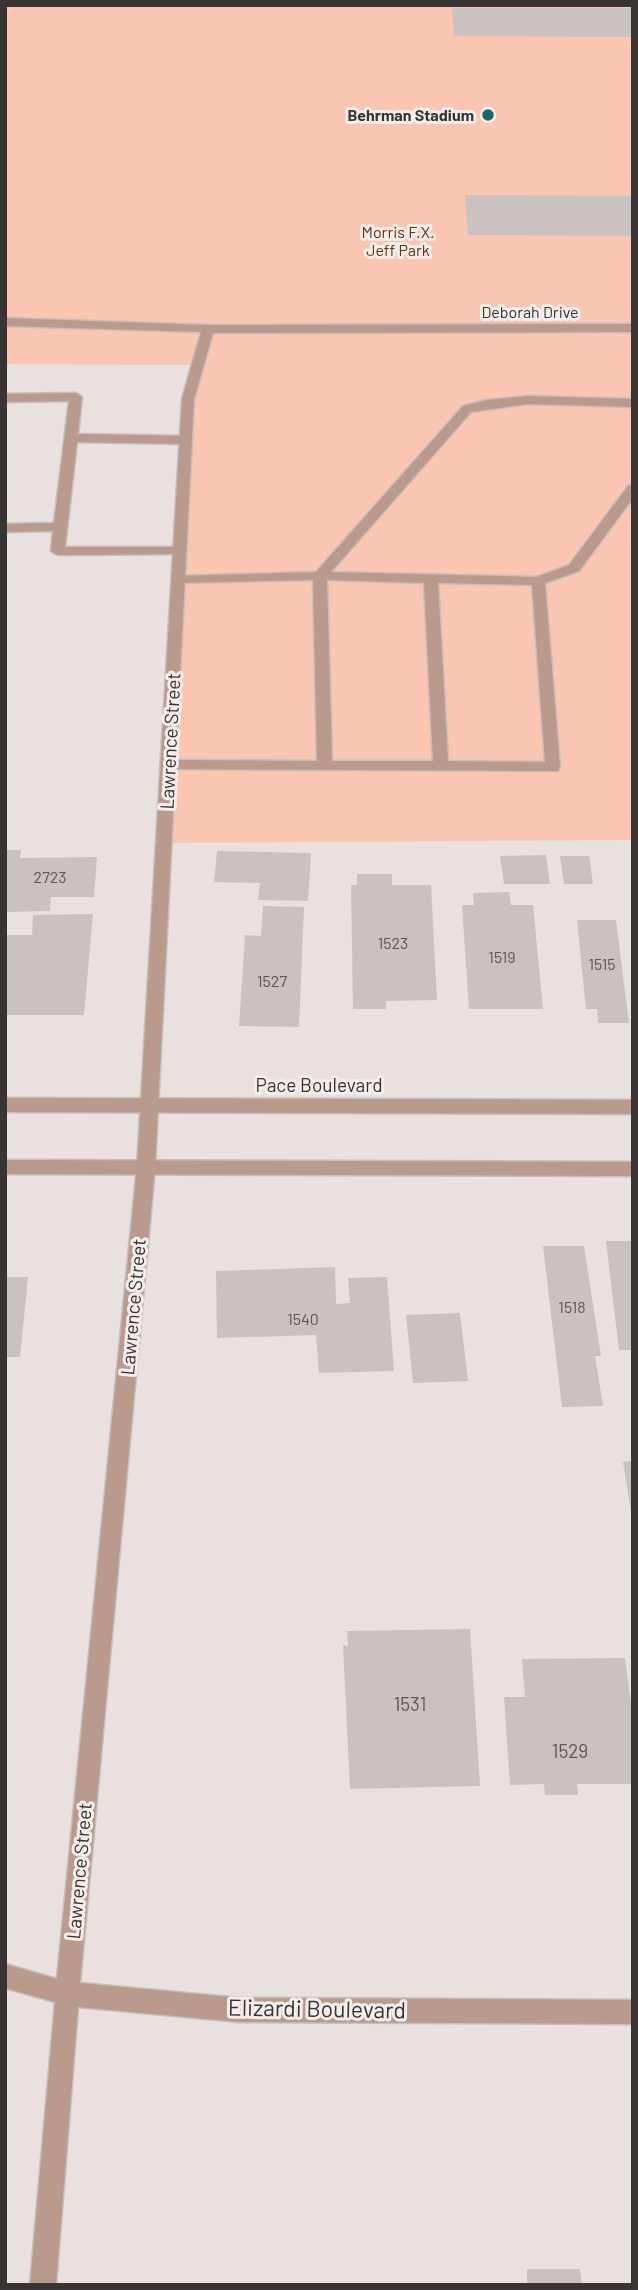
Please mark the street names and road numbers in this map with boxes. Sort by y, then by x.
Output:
street label: Deborah Drive [481,302,579,321]
street label: Lawrence Street [154,672,185,810]
street label: Pace Boulevard [255,1073,383,1096]
street label: Lawrence Street [115,1238,150,1376]
street label: Lawrence Street [61,1802,96,1940]
street label: Elizardi Boulevard [228,1992,406,2024]

